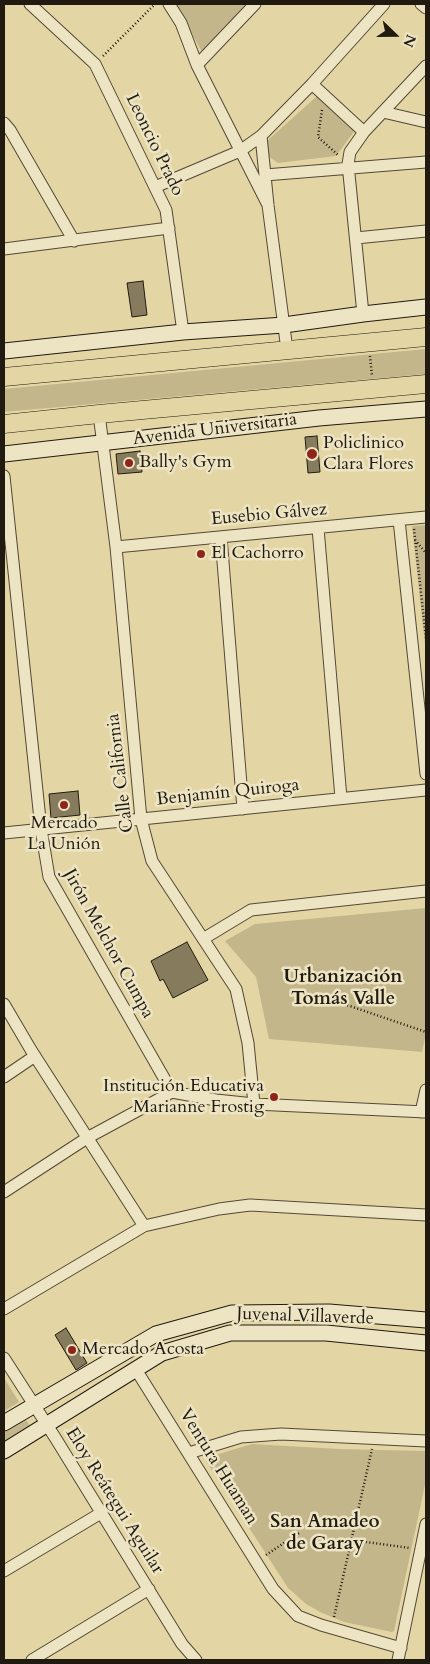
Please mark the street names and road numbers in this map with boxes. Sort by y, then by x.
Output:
street label: Leoncio Prado [120,90,188,200]
street label: Avenida Universitaria [132,409,298,451]
street label: Eusebio Gálvez [210,499,328,531]
street label: Calle California [103,712,139,834]
street label: Benjamín Quiroga [156,775,300,811]
street label: Jirón Melchor Cumpa [58,865,158,1023]
street label: Juvenal Villaverde [236,1304,374,1330]
street label: Ventura Huaman [174,1405,262,1529]
street label: Eloy Reátegui Aguilar [60,1424,168,1578]

